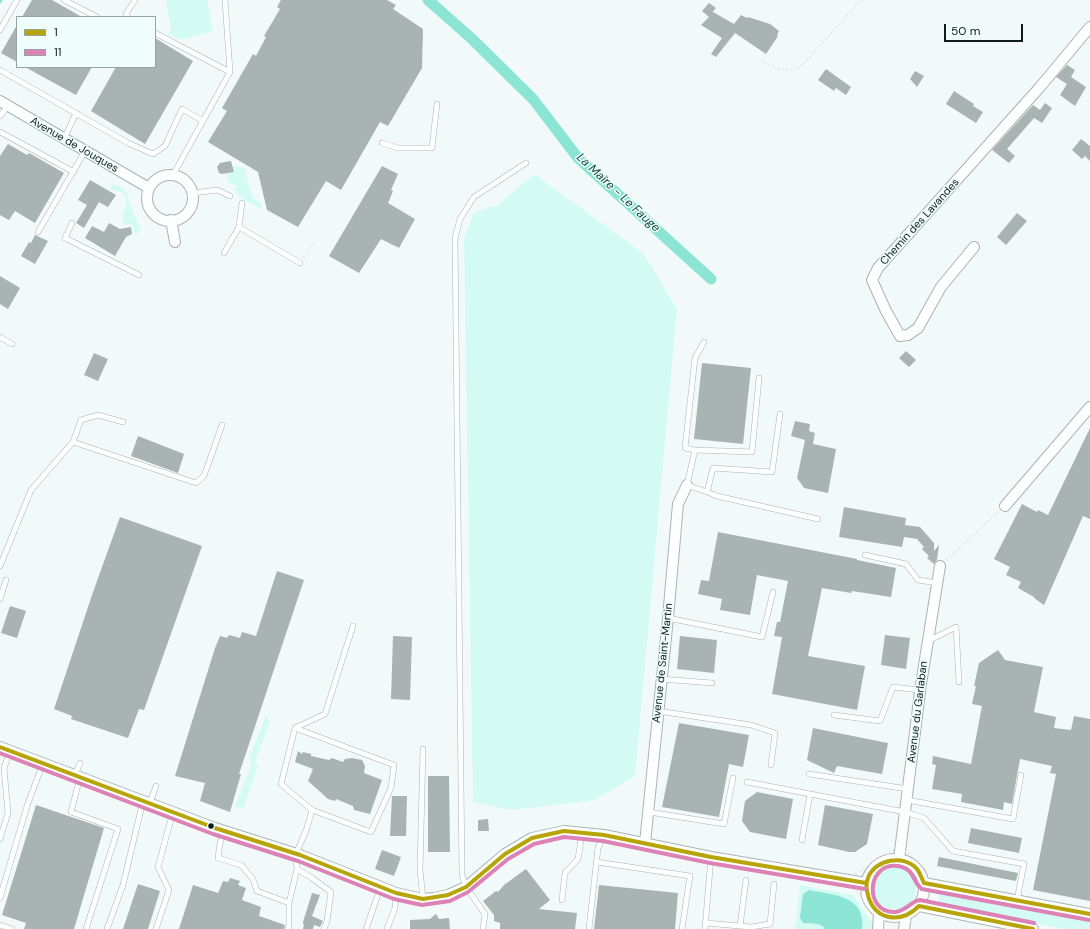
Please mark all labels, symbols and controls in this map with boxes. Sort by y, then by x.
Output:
legend [16,16,156,68]
scale bar [946,16,1025,42]
text: 50 m [951,23,980,39]
text: 1 [54,24,58,40]
text: 11 [54,44,62,60]
street label: Avenue de Jouques [28,114,120,176]
water label: La Maïre - Le Fauge [573,151,663,235]
street label: Chemin des Lavandes [878,176,962,268]
street label: Avenue de Saint-Martin [650,602,676,724]
street label: Avenue du Garlaban [905,660,931,764]
unlabelled marker [206,821,216,831]

